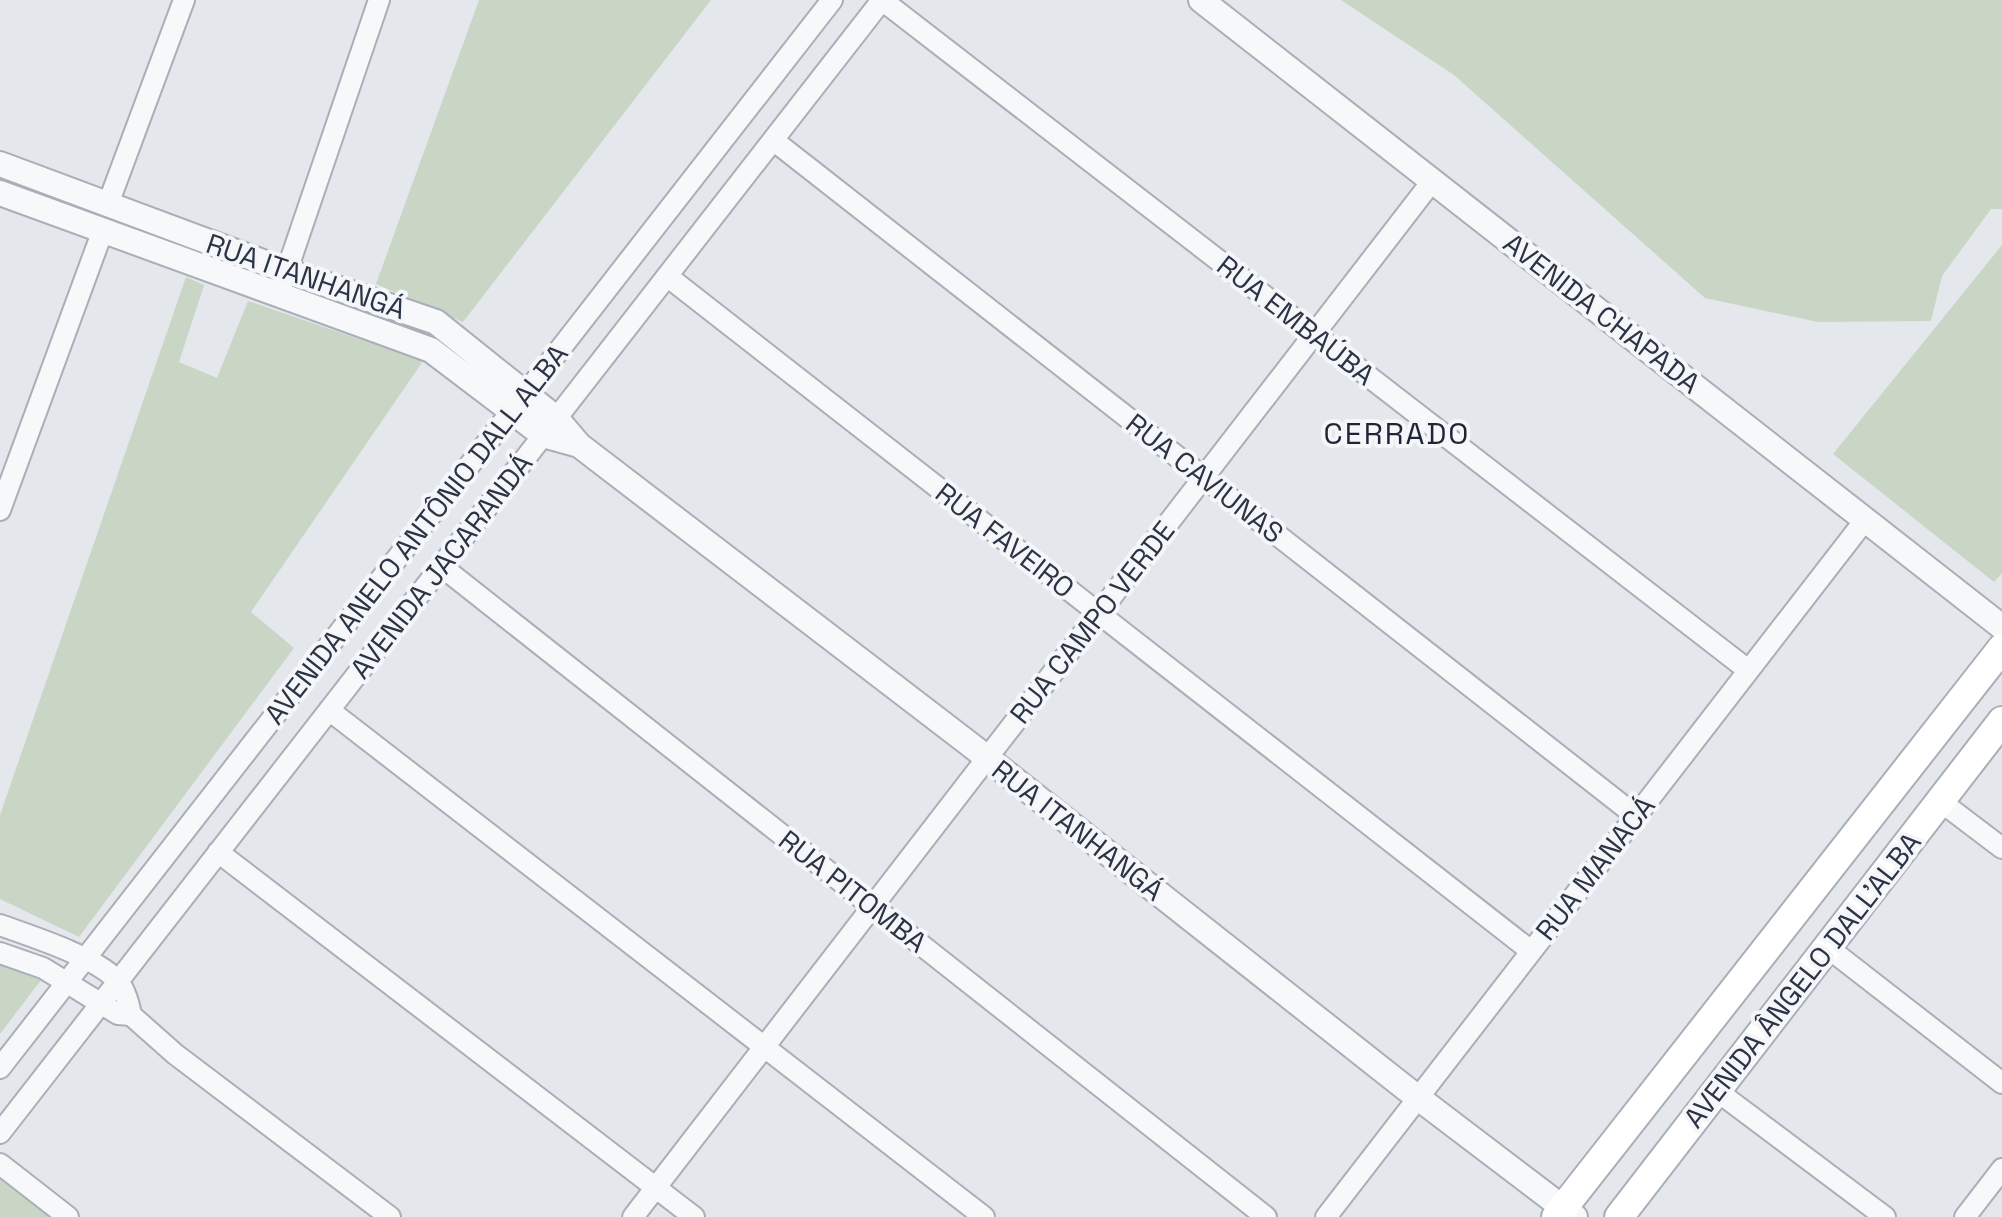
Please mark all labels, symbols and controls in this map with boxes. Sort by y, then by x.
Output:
street label: RUA ITANHANGÁ [202,225,410,327]
street label: AVENIDA CHAPADA [1496,225,1708,401]
street label: RUA EMBAÚBA [1210,247,1382,393]
street label: AVENIDA ANELO ANTÔNIO DALL ALBA [256,337,576,731]
street label: RUA CAVIUNAS [1119,405,1291,551]
district label: CERRADO [1324,414,1470,453]
street label: AVENIDA JACARANDÁ [342,446,540,686]
street label: RUA FAVEIRO [928,474,1082,606]
street label: RUA CAMPO VERDE [1002,513,1182,731]
street label: RUA ITANHANGÁ [985,752,1171,908]
street label: RUA MANACÁ [1527,788,1663,948]
street label: RUA PITOMBA [772,822,934,960]
street label: AVENIDA ÂNGELO DALL'ALBA [1675,825,1929,1135]

